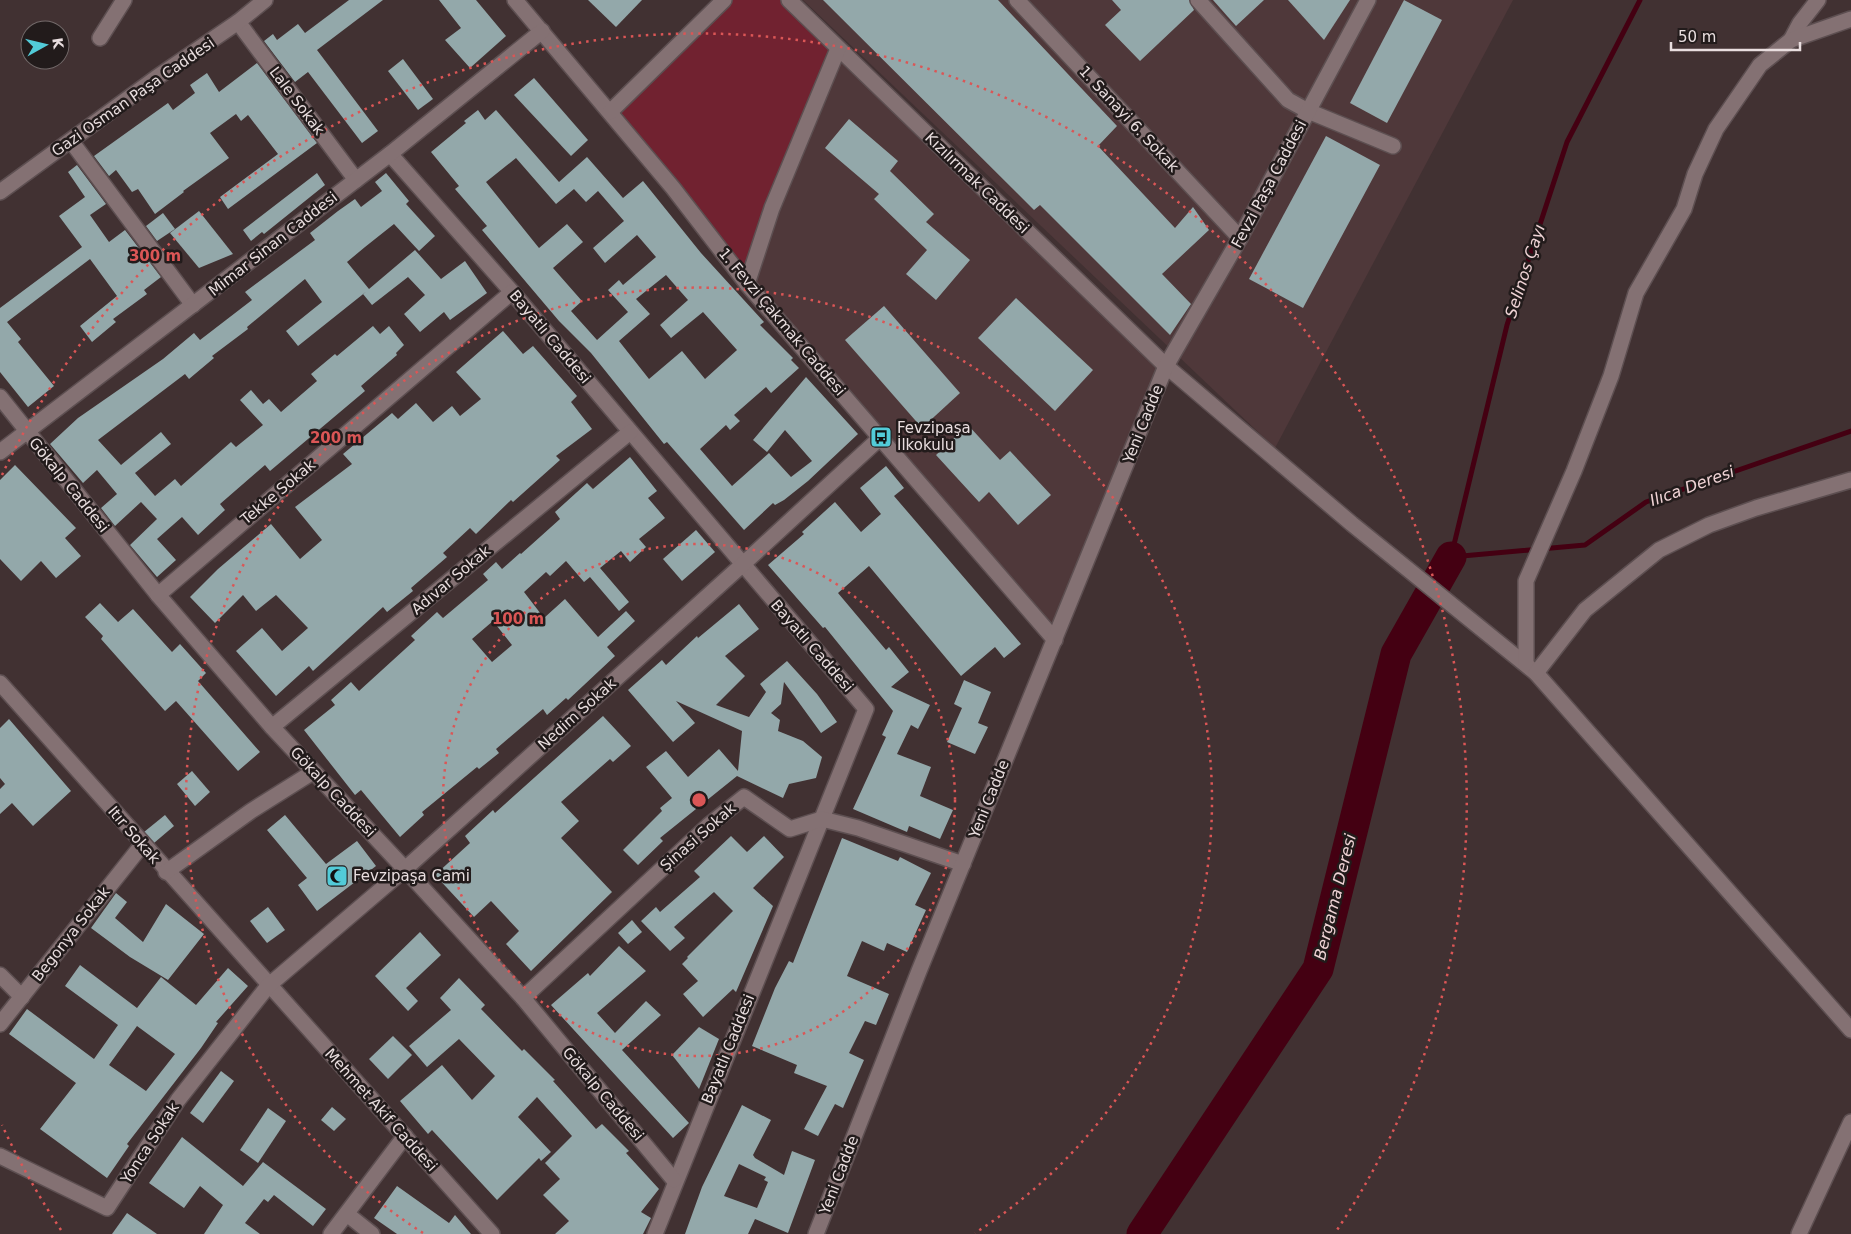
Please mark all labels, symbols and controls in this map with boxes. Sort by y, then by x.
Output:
north arrow [20,20,70,70]
scale bar [1671,20,1800,52]
text: 50 m [1678,28,1716,46]
street label: Gazi Osman Paşa Caddesi [48,34,218,160]
text: K [49,37,67,51]
street label: 1. Sanayi 6. Sokak [1075,62,1183,176]
street label: Lale Sokak [266,63,329,139]
street label: Fevzi Paşa Caddesi [1228,117,1310,251]
street label: Kızılırmak Caddesi [921,129,1033,237]
street label: Mimar Sinan Caddesi [205,188,341,300]
water label: Selinos Çayı [1501,222,1549,320]
street label: 1. Fevzi Çakmak Caddesi [715,244,849,400]
text: 300 m [129,247,181,265]
street label: Bayatlı Caddesi [506,287,594,387]
street label: Yeni Cadde [1119,382,1167,467]
place label: Fevzipaşa İlkokulu [897,419,971,454]
bus stop icon: Fevzipaşa İlkokulu [869,425,893,449]
text: 200 m [310,429,362,447]
street label: Gökalp Caddesi [25,434,113,536]
street label: Tekke Sokak [236,455,319,529]
water label: Ilıca Deresi [1647,462,1737,510]
street label: Adıvar Sokak [408,542,494,618]
street label: Bayatlı Caddesi [767,596,857,696]
text: 100 m [492,610,544,628]
street label: Nedim Sokak [534,674,620,754]
street label: Gökalp Caddesi [287,743,379,841]
street label: Yeni Cadde [965,757,1013,842]
centre of rings [690,791,708,809]
street label: Şinasi Sokak [657,799,740,875]
street label: Itır Sokak [104,803,164,868]
water label: Bergama Deresi [1310,831,1360,962]
mosque icon: Fevzipaşa Cami [325,864,349,888]
place label: Fevzipaşa Cami [353,867,470,885]
street label: Begonya Sokak [28,883,114,985]
street label: Bayatlı Caddesi [698,992,758,1106]
street label: Gökalp Caddesi [559,1043,647,1145]
street label: Mehmet Akif Caddesi [321,1045,441,1175]
street label: Yonca Sokak [117,1099,183,1188]
street label: Yeni Cadde [815,1133,862,1218]

